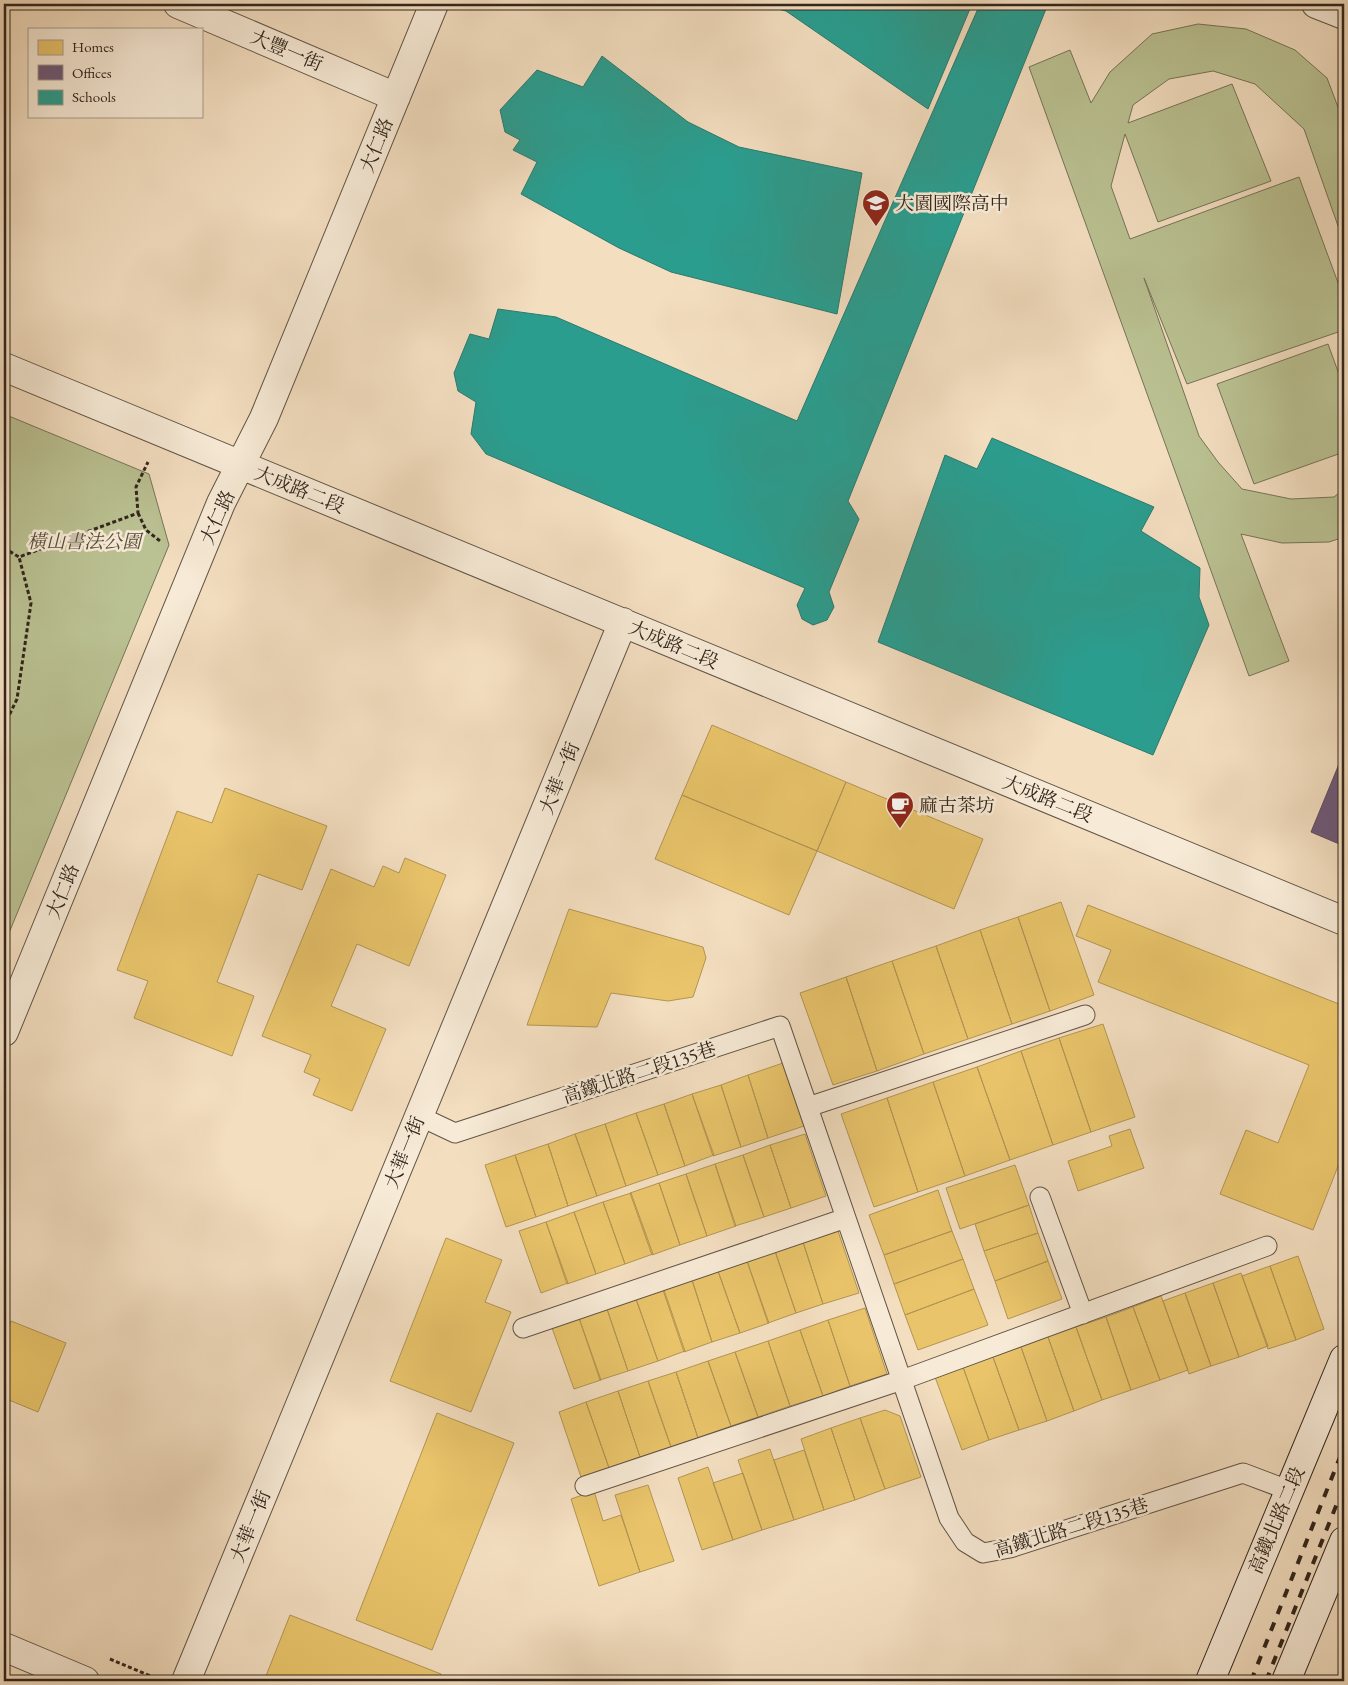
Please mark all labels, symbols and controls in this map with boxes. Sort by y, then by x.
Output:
street label: 大豐一街 [247,24,327,77]
legend [28,28,202,118]
text: Homes [72,37,114,56]
text: Offices [72,63,112,82]
text: Schools [72,87,116,106]
street label: 大仁路 [354,114,399,176]
school or university icon: 大園國際高中 [861,188,891,227]
place label: 大園國際高中 [895,191,1009,216]
street label: 大成路二段 [251,460,349,519]
street label: 大仁路 [194,486,240,548]
park label: 橫山書法公園 [27,529,144,554]
street label: 大成路二段 [625,614,722,675]
street label: 大華一街 [534,738,585,818]
street label: 大成路二段 [999,769,1097,828]
cafe icon: 麻古茶坊 [885,790,915,829]
place label: 麻古茶坊 [919,793,995,818]
street label: 大仁路 [40,860,85,922]
street label: 高鐵北路二段135巷 [559,1036,719,1109]
street label: 大華一街 [379,1112,430,1192]
street label: 高鐵北路二段 [1243,1463,1310,1578]
street label: 大華一街 [225,1486,276,1566]
street label: 高鐵北路二段135巷 [991,1492,1151,1563]

